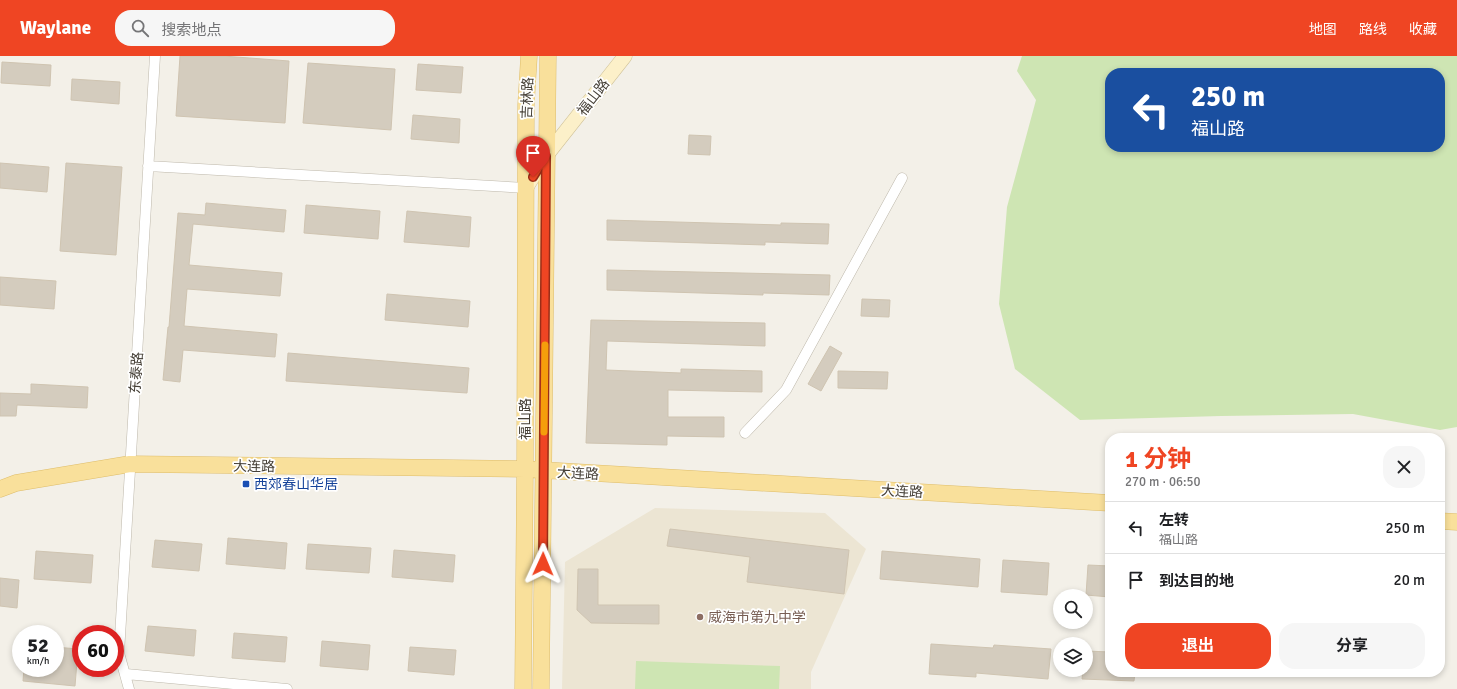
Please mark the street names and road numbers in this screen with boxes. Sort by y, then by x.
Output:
street label: 福山路 [574,76,613,119]
street label: 吉林路 [518,77,537,119]
street label: 东泰路 [127,351,146,395]
street label: 福山路 [517,398,534,440]
street label: 大连路 [233,458,275,475]
street label: 大连路 [557,464,599,483]
street label: 大连路 [881,482,923,501]

